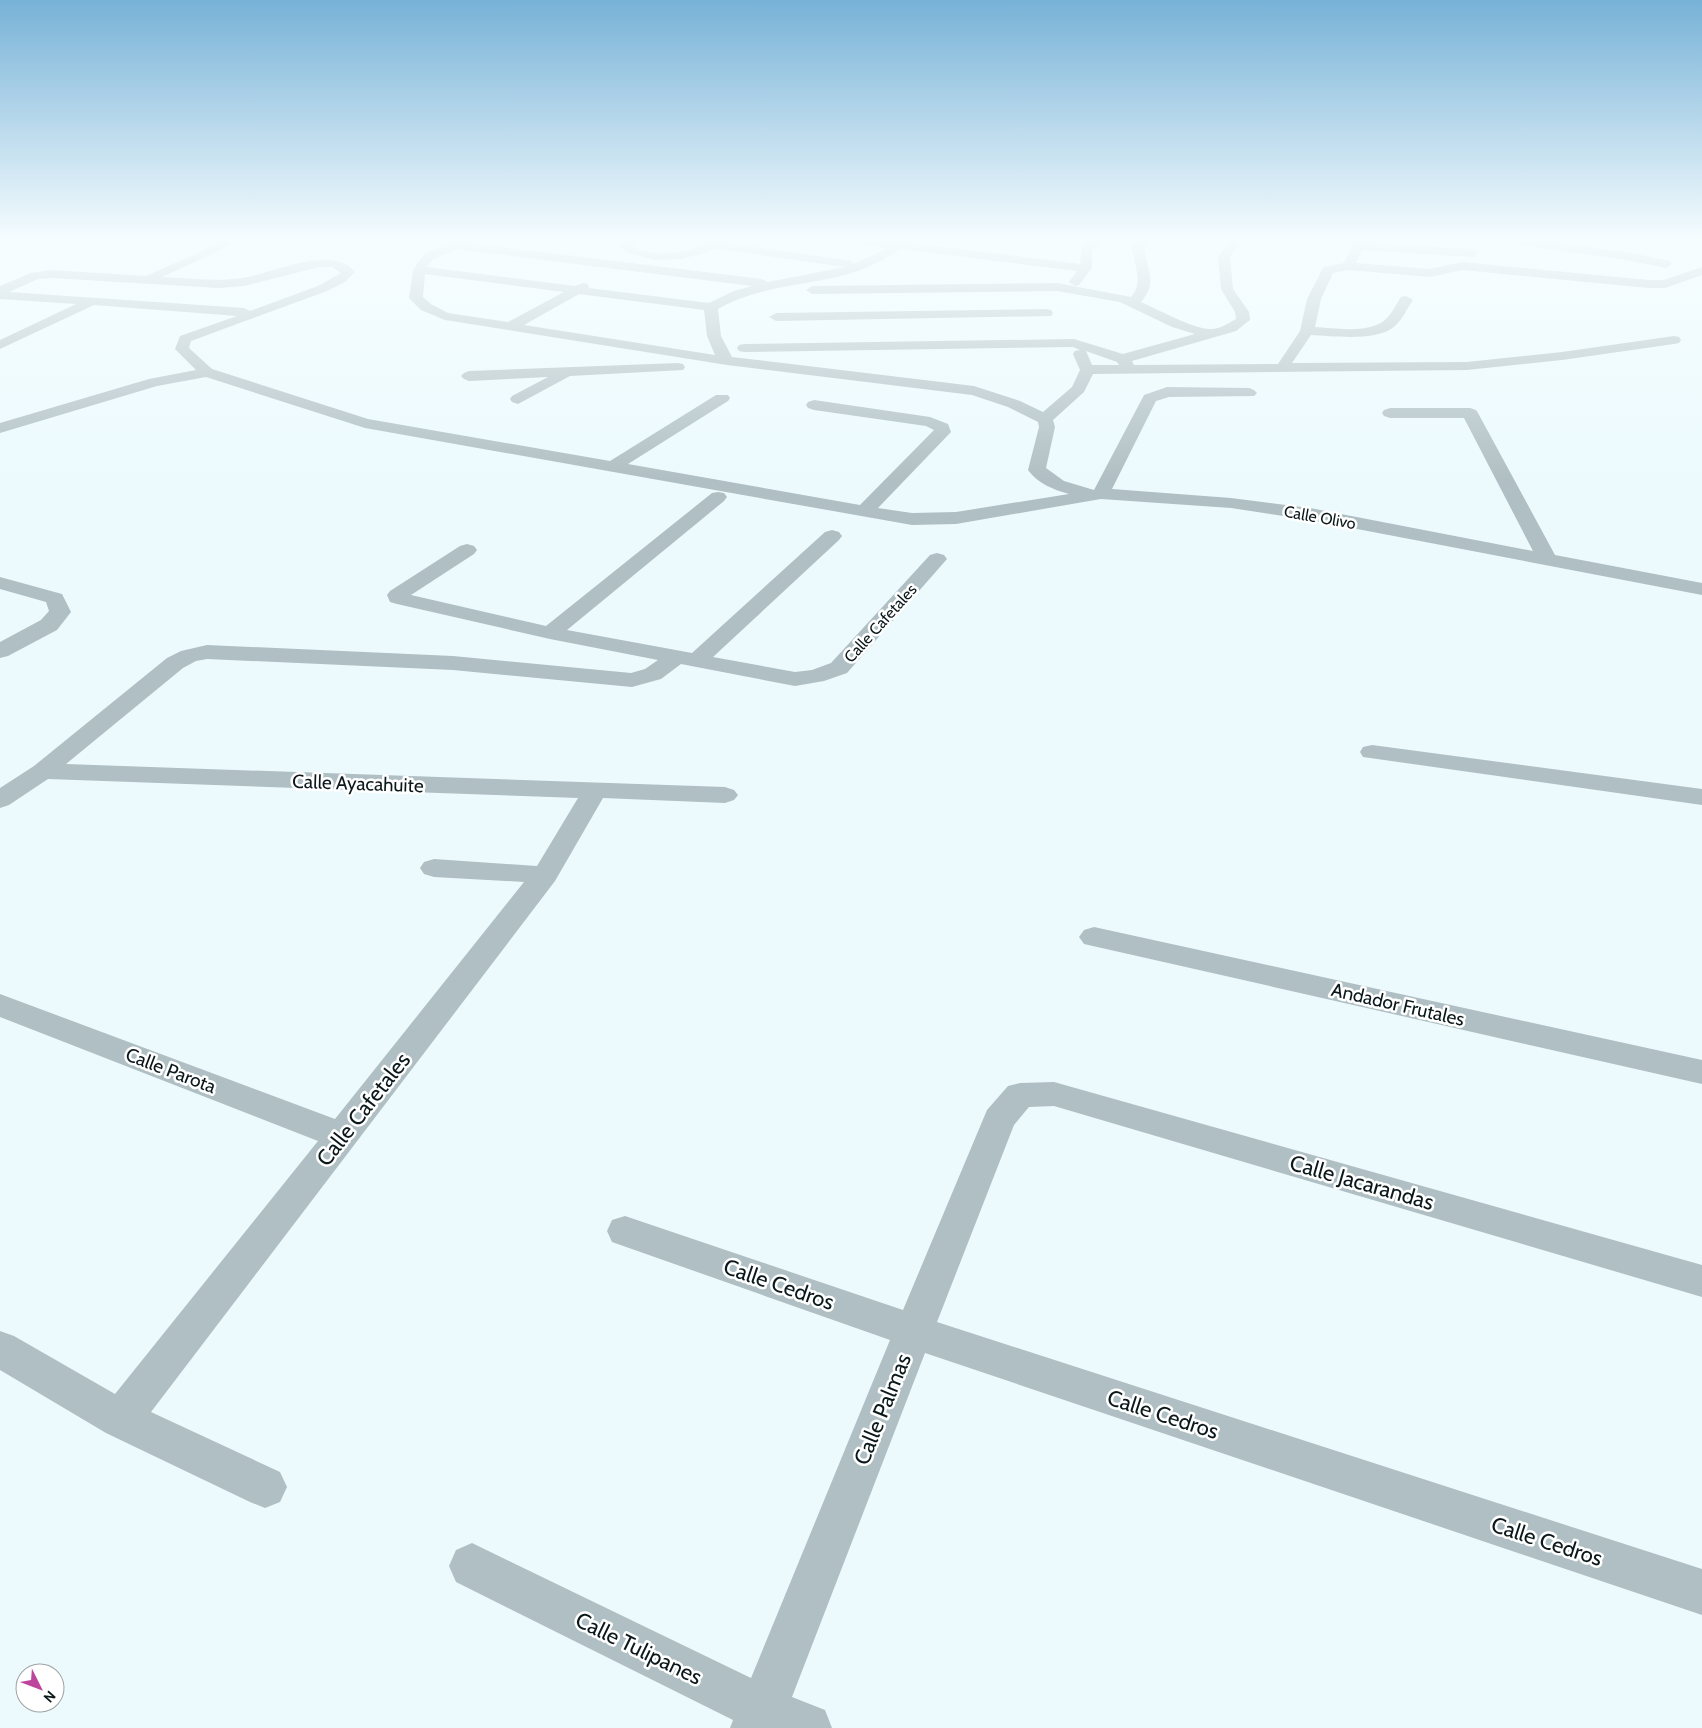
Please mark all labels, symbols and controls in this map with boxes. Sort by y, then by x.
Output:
street label: Calle Olivo [1282,502,1358,533]
street label: Calle Cafetales [840,580,921,667]
street label: Calle Ayacahuite [292,770,424,797]
street label: Andador Frutales [1329,978,1467,1031]
street label: Calle Parota [122,1043,219,1098]
street label: Calle Cafetales [311,1047,416,1171]
street label: Calle Jacarandas [1287,1149,1437,1216]
street label: Calle Cedros [720,1253,838,1316]
street label: Calle Palmas [848,1350,917,1469]
street label: Calle Cedros [1104,1384,1222,1445]
street label: Calle Cedros [1488,1511,1606,1572]
street label: Calle Tulipanes [571,1606,706,1691]
north arrow [15,1663,65,1713]
text: N [40,1687,60,1706]

